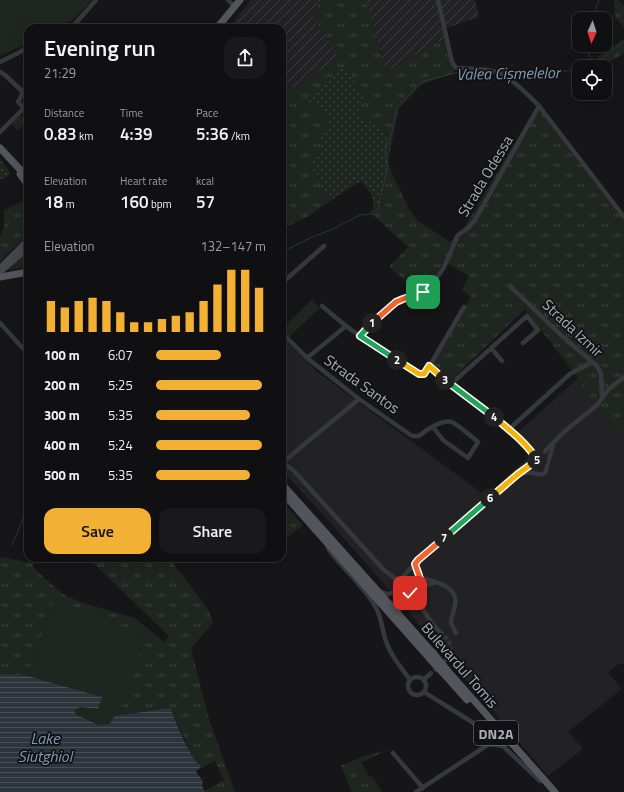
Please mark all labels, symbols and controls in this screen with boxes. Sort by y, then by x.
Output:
north arrow [572,12,612,52]
map controls [572,12,612,100]
text: Evening run [44,31,155,65]
button: share [224,37,266,79]
water label: Valea Cișmelelor [456,60,562,86]
button: locate [572,60,612,100]
text: 21:29 [44,63,76,83]
text: Distance [44,105,84,121]
text: Time [120,105,143,121]
text: Pace [196,105,218,121]
text: 0.83 [44,121,77,147]
text: 4:39 [120,121,153,147]
text: 5:36 [196,121,229,147]
text: km [77,128,94,144]
text: /km [229,128,250,144]
street label: Strada Odessa [452,130,519,221]
text: Elevation [44,173,87,189]
text: Heart rate [120,173,167,189]
text: kcal [196,173,214,189]
text: 18 [44,189,63,215]
text: 160 [120,189,149,215]
text: 57 [196,189,215,215]
text: m [63,196,75,212]
text: bpm [149,196,172,212]
text: Elevation [44,236,95,256]
text: 132–147 m [200,236,266,256]
pin [406,275,440,309]
icon: arrive [412,281,434,303]
street label: Strada Izmir [537,294,609,362]
pin: 1 [362,313,382,333]
text: 1 [369,315,375,331]
text: 100 m [44,345,80,365]
text: 6:07 [108,345,133,365]
street label: Strada Santos [319,349,405,419]
pin: 2 [387,350,407,370]
text: 2 [394,352,400,368]
pin: 3 [435,370,455,390]
text: 3 [442,372,448,388]
text: 200 m [44,375,80,395]
text: 5:25 [108,375,133,395]
text: 300 m [44,405,80,425]
text: 5:35 [108,405,133,425]
pin: 4 [484,407,504,427]
text: 4 [491,409,497,425]
text: 400 m [44,435,80,455]
text: 5:24 [108,435,133,455]
pin: 5 [527,450,547,470]
text: 5 [534,452,540,468]
text: 500 m [44,465,80,485]
text: 5:35 [108,465,133,485]
pin: 6 [480,488,500,508]
text: 6 [487,490,493,506]
button: Save [44,508,151,554]
button: Share [159,508,266,554]
pin: 7 [434,528,454,548]
text: 7 [441,530,447,546]
pin [393,576,427,610]
icon: check [399,582,421,604]
street label: Bulevardul Tomis [416,617,504,713]
road number: DN2A [474,721,518,745]
water label: Lake Siutghiol [18,726,74,768]

